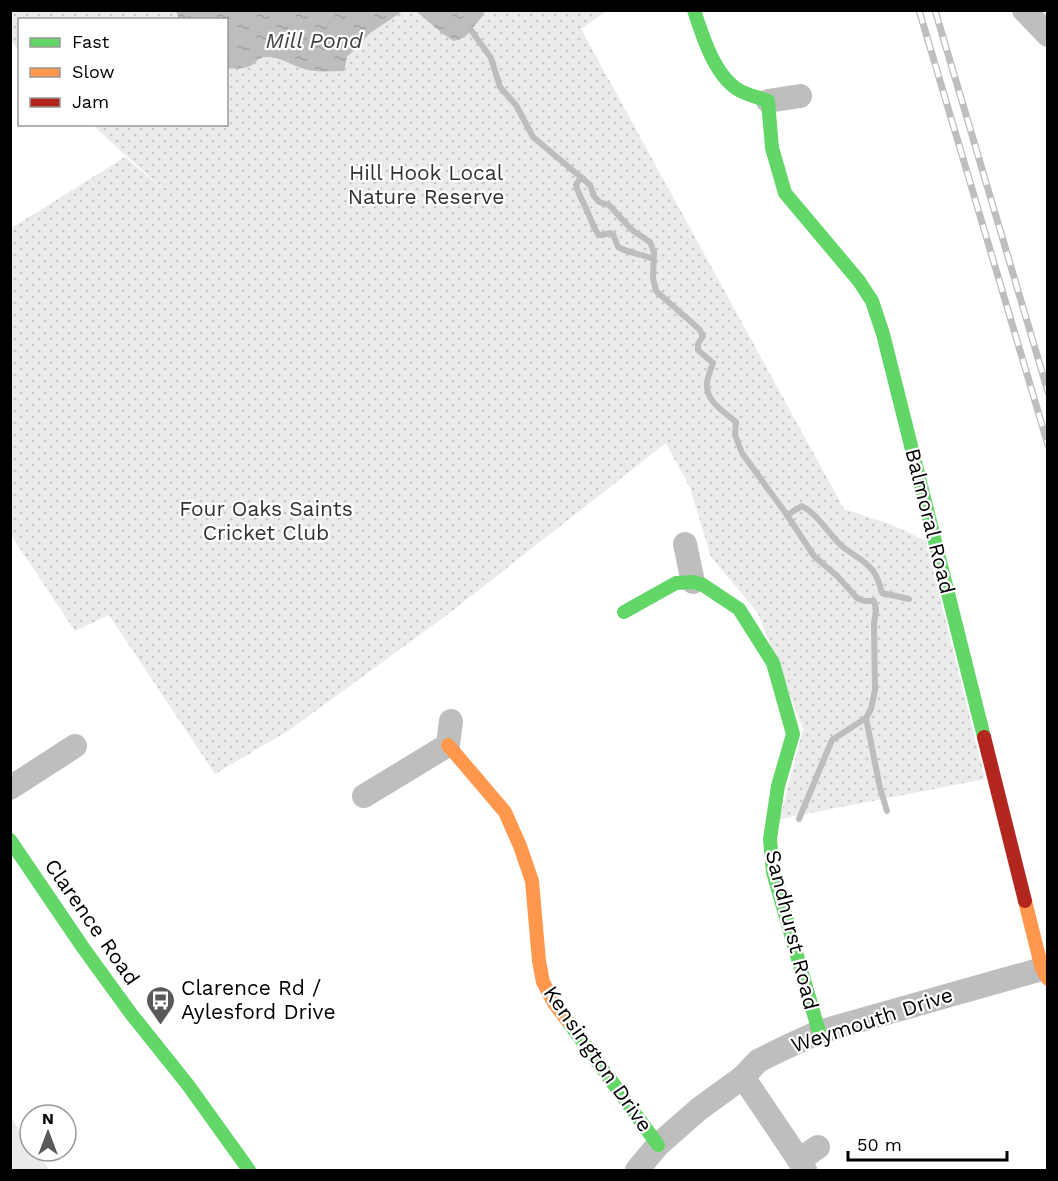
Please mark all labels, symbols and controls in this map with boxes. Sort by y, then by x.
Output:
legend [18,18,228,126]
water label: Mill Pond [266,28,364,53]
text: Fast [72,31,110,52]
text: Slow [72,61,115,82]
text: Jam [72,91,109,112]
park label: Hill Hook Local Nature Reserve [348,160,504,209]
street label: Balmoral Road [900,446,961,596]
park label: Four Oaks Saints Cricket Club [179,496,353,545]
street label: Sandhurst Road [761,847,824,1012]
street label: Clarence Road [40,854,145,990]
place label: Clarence Rd / Aylesford Drive [181,975,336,1024]
street label: Kensington Drive [539,981,658,1137]
street label: Weymouth Drive [788,982,956,1057]
bus stop icon: Clarence Rd / Aylesford Drive [144,984,176,1026]
north arrow [18,1103,78,1163]
text: N [42,1109,54,1128]
scale bar [848,1124,1007,1162]
text: 50 m [857,1134,902,1155]

